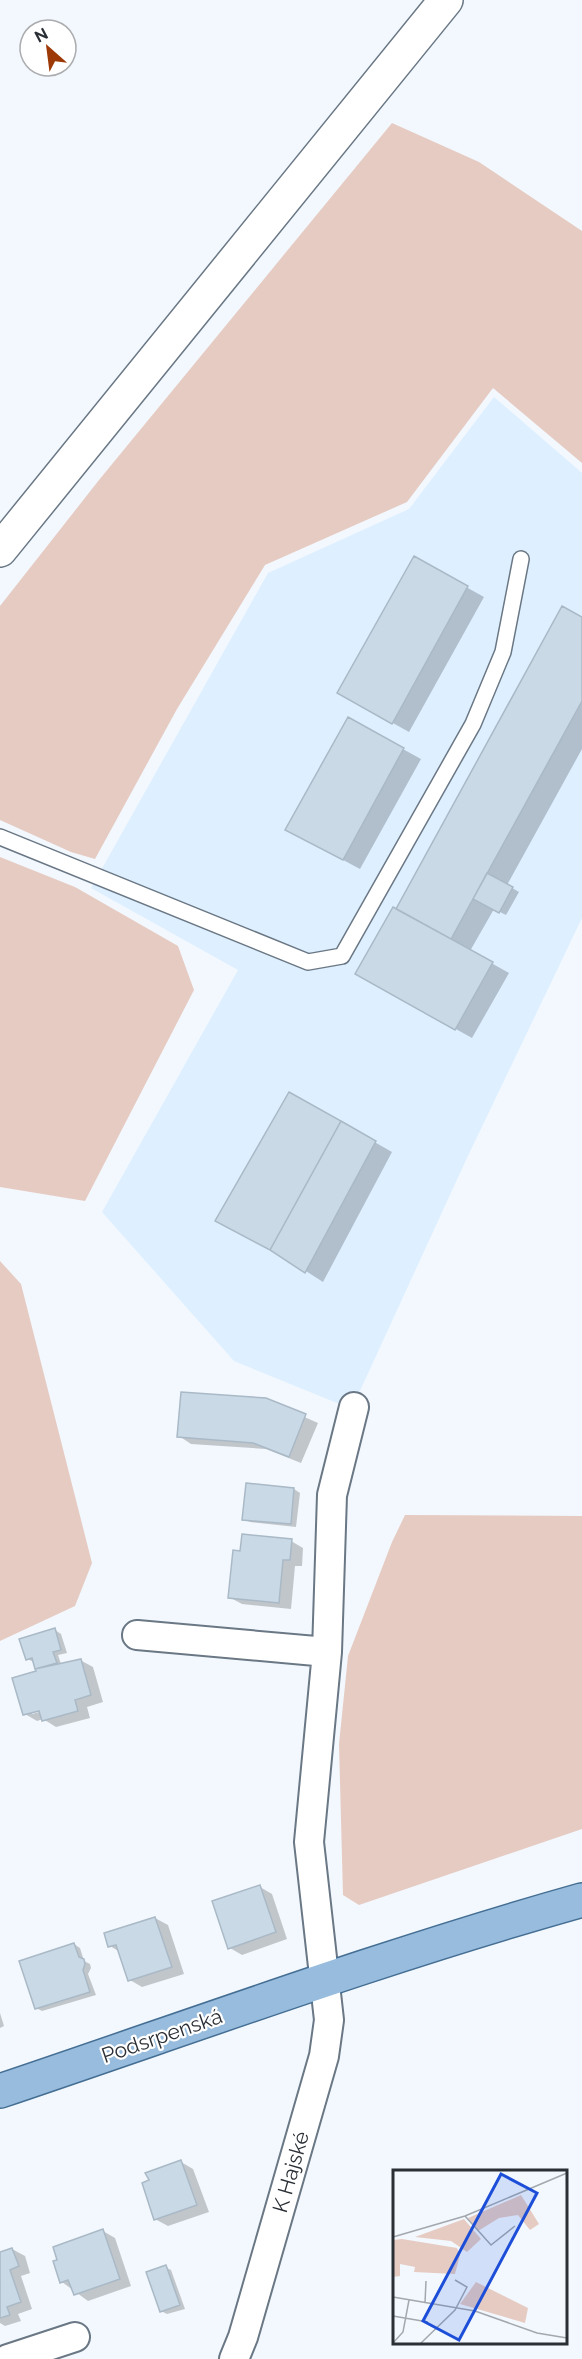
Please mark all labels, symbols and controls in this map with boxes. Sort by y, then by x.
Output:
north arrow [18,18,78,78]
text: N [31,24,51,46]
street label: Podsrpenská [98,2003,226,2068]
street label: K Hajské [267,2128,314,2215]
inset map [393,2170,567,2344]

